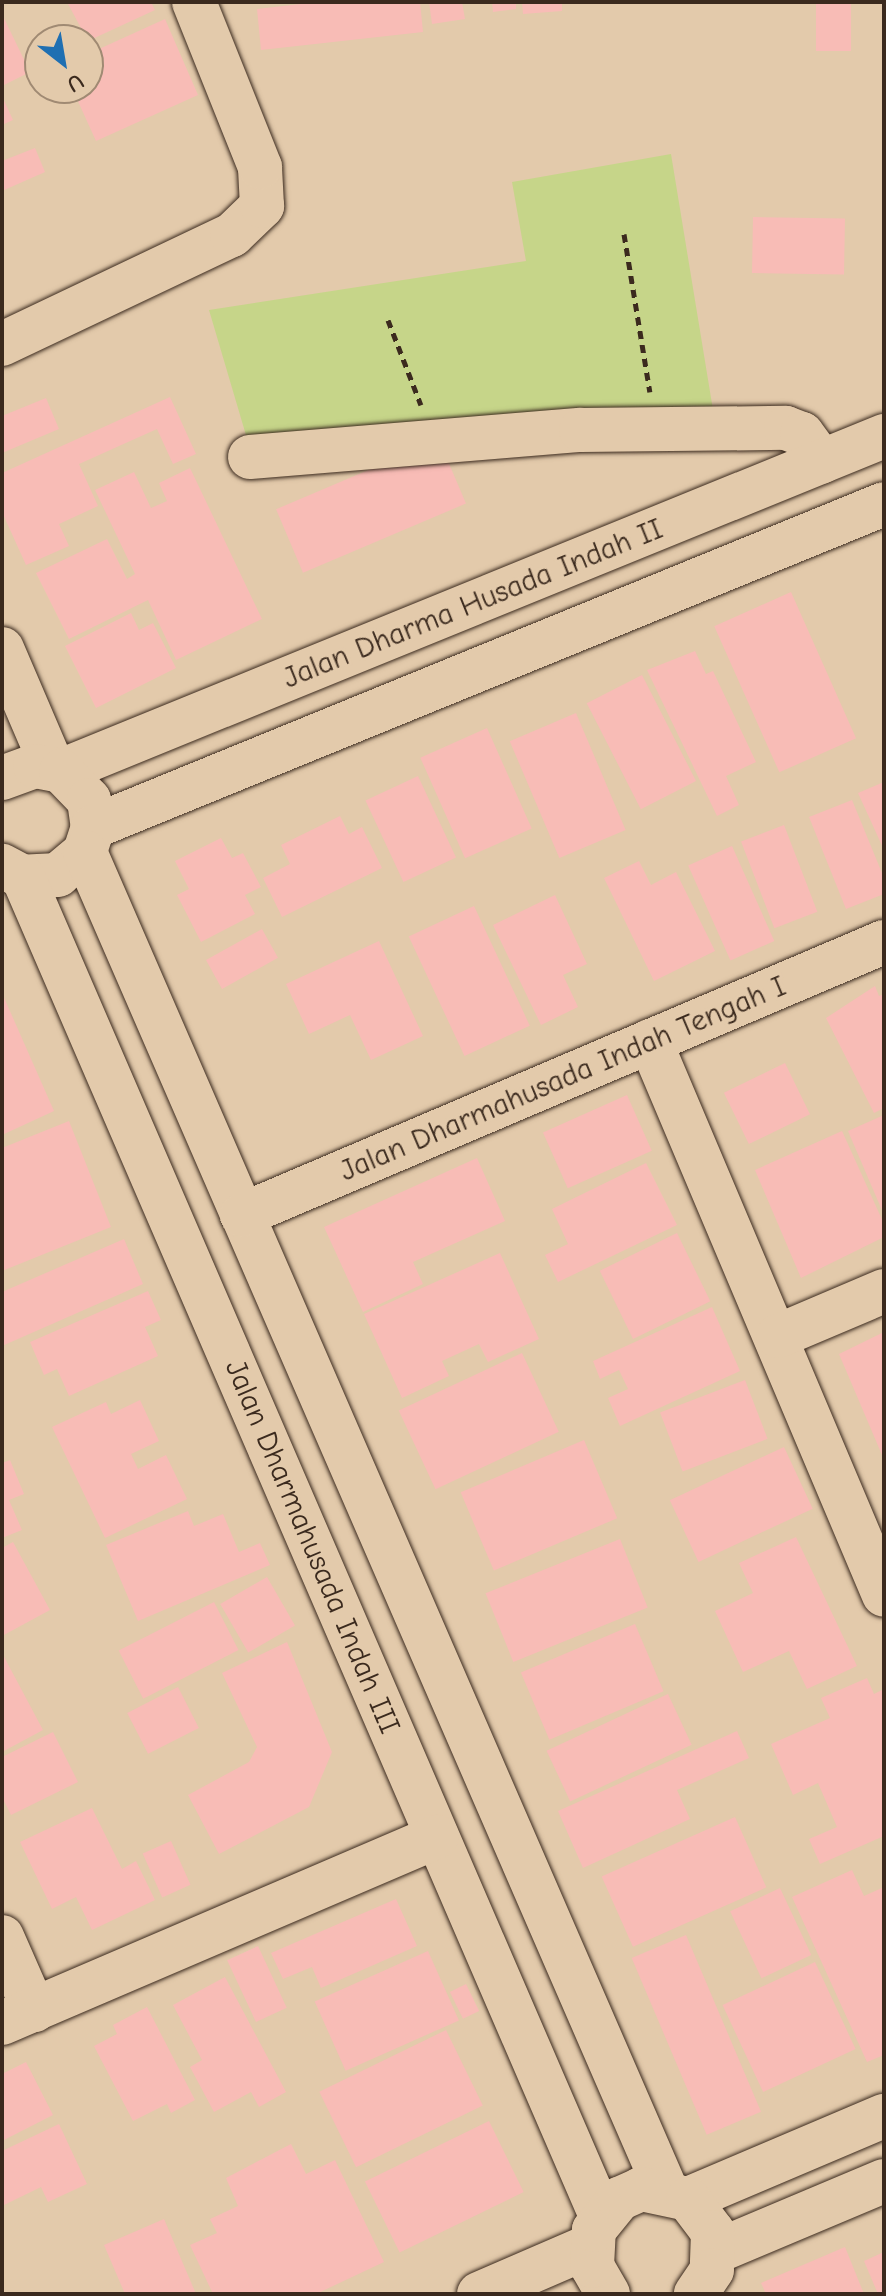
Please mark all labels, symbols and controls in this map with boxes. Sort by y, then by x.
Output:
north arrow [24,24,104,104]
text: U [62,68,88,98]
street label: Jalan Dharma Husada Indah II [278,511,668,697]
street label: Jalan Dharmahusada Indah Tengah I [335,968,791,1190]
street label: Jalan Dharmahusada Indah III [217,1355,407,1739]

